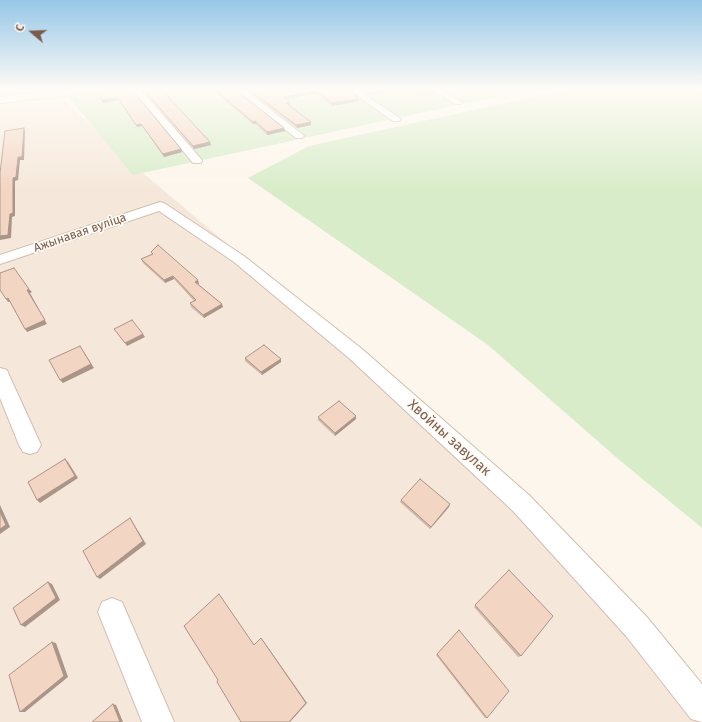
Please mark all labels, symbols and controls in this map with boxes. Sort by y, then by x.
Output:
north arrow [12,12,52,52]
text: С [13,23,27,33]
street label: Ажынавая вуліца [32,210,128,256]
street label: Хвойны завулак [404,396,494,480]

